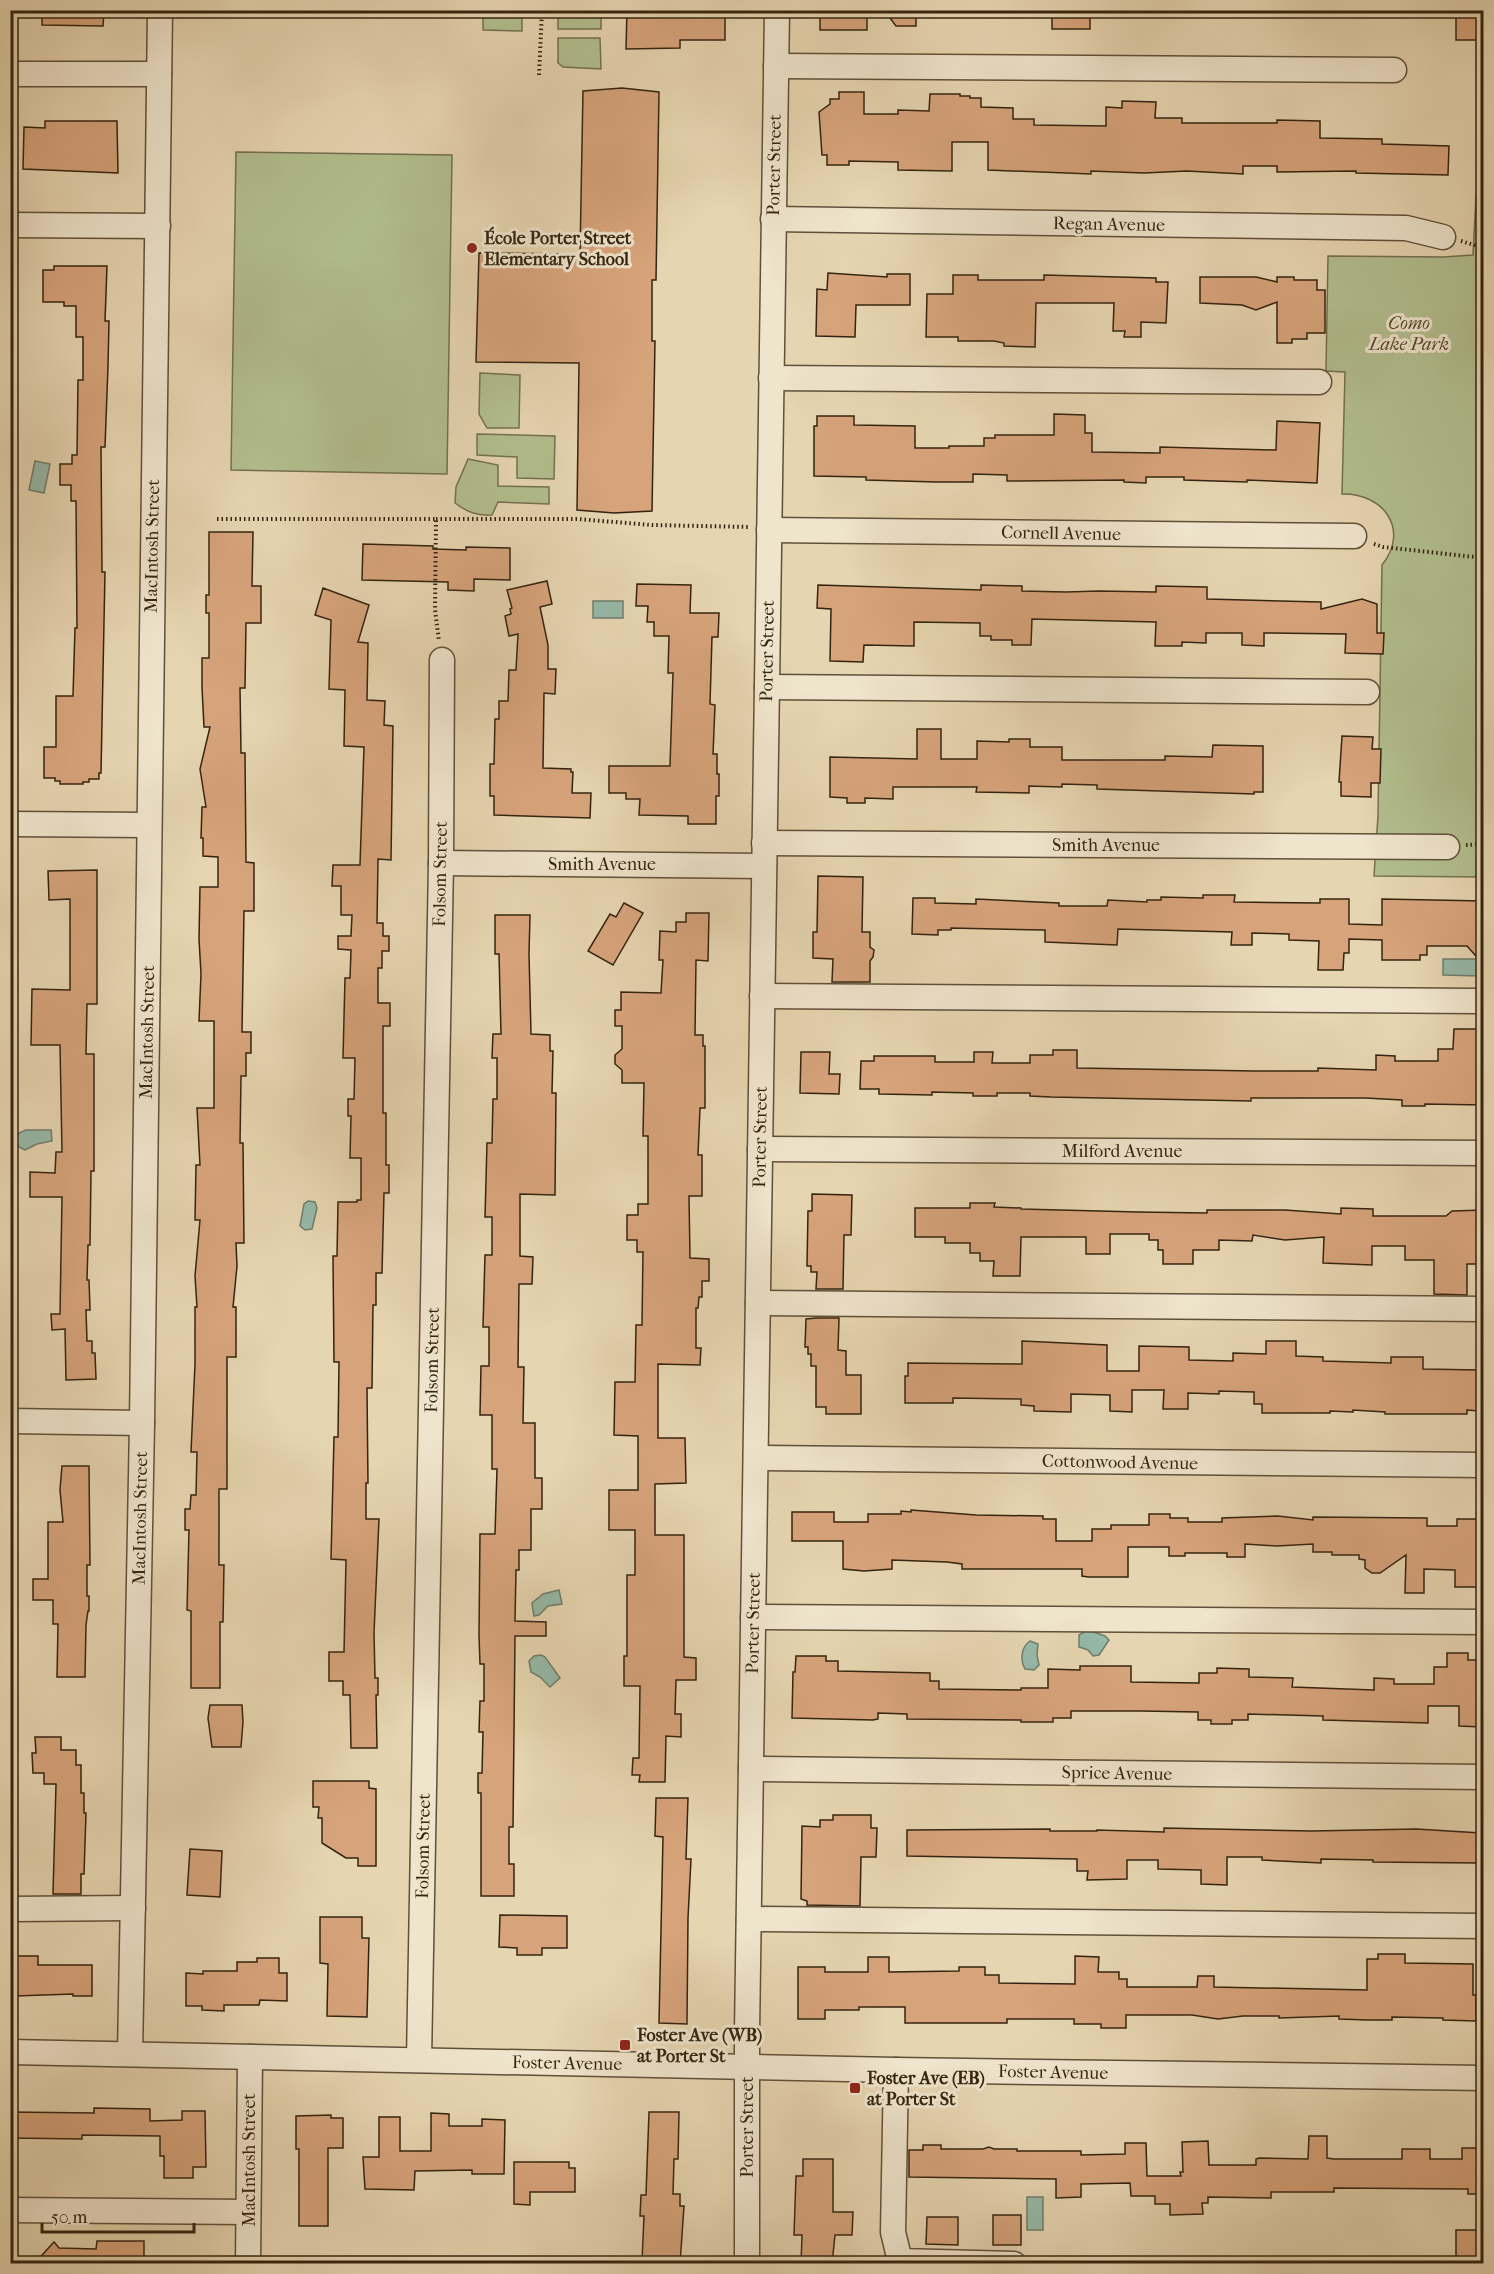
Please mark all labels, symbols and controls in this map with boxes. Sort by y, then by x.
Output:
street label: Porter Street [763,113,786,216]
street label: Regan Avenue [1053,213,1165,236]
place label: École Porter Street Elementary School [484,226,632,270]
marker: École Porter Street Elementary School [465,241,479,255]
park label: Como Lake Park [1367,313,1449,355]
street label: MacIntosh Street [141,478,164,613]
street label: Cornell Avenue [1001,522,1121,545]
street label: Porter Street [756,599,779,702]
street label: Folsom Street [429,820,452,927]
street label: Smith Avenue [1052,835,1160,856]
street label: Smith Avenue [548,854,656,875]
street label: MacIntosh Street [136,964,159,1099]
street label: Porter Street [749,1085,772,1188]
street label: Milford Avenue [1062,1141,1182,1162]
street label: Folsom Street [421,1306,444,1413]
street label: MacIntosh Street [129,1450,152,1585]
street label: Cottonwood Avenue [1042,1451,1198,1474]
street label: Porter Street [742,1571,765,1674]
street label: Sprice Avenue [1062,1762,1173,1785]
street label: Folsom Street [412,1792,435,1899]
place label: Foster Ave (WB) at Porter St [636,2025,762,2067]
marker: Foster Ave (WB) at Porter St [618,2038,632,2052]
street label: Foster Avenue [512,2052,622,2075]
street label: Foster Avenue [998,2061,1108,2084]
place label: Foster Ave (EB) at Porter St [866,2068,985,2110]
street label: Porter Street [737,2076,758,2178]
marker: Foster Ave (EB) at Porter St [848,2081,862,2095]
street label: MacIntosh Street [239,2093,260,2227]
scale bar [42,2196,194,2234]
text: 50 m [51,2207,88,2228]

